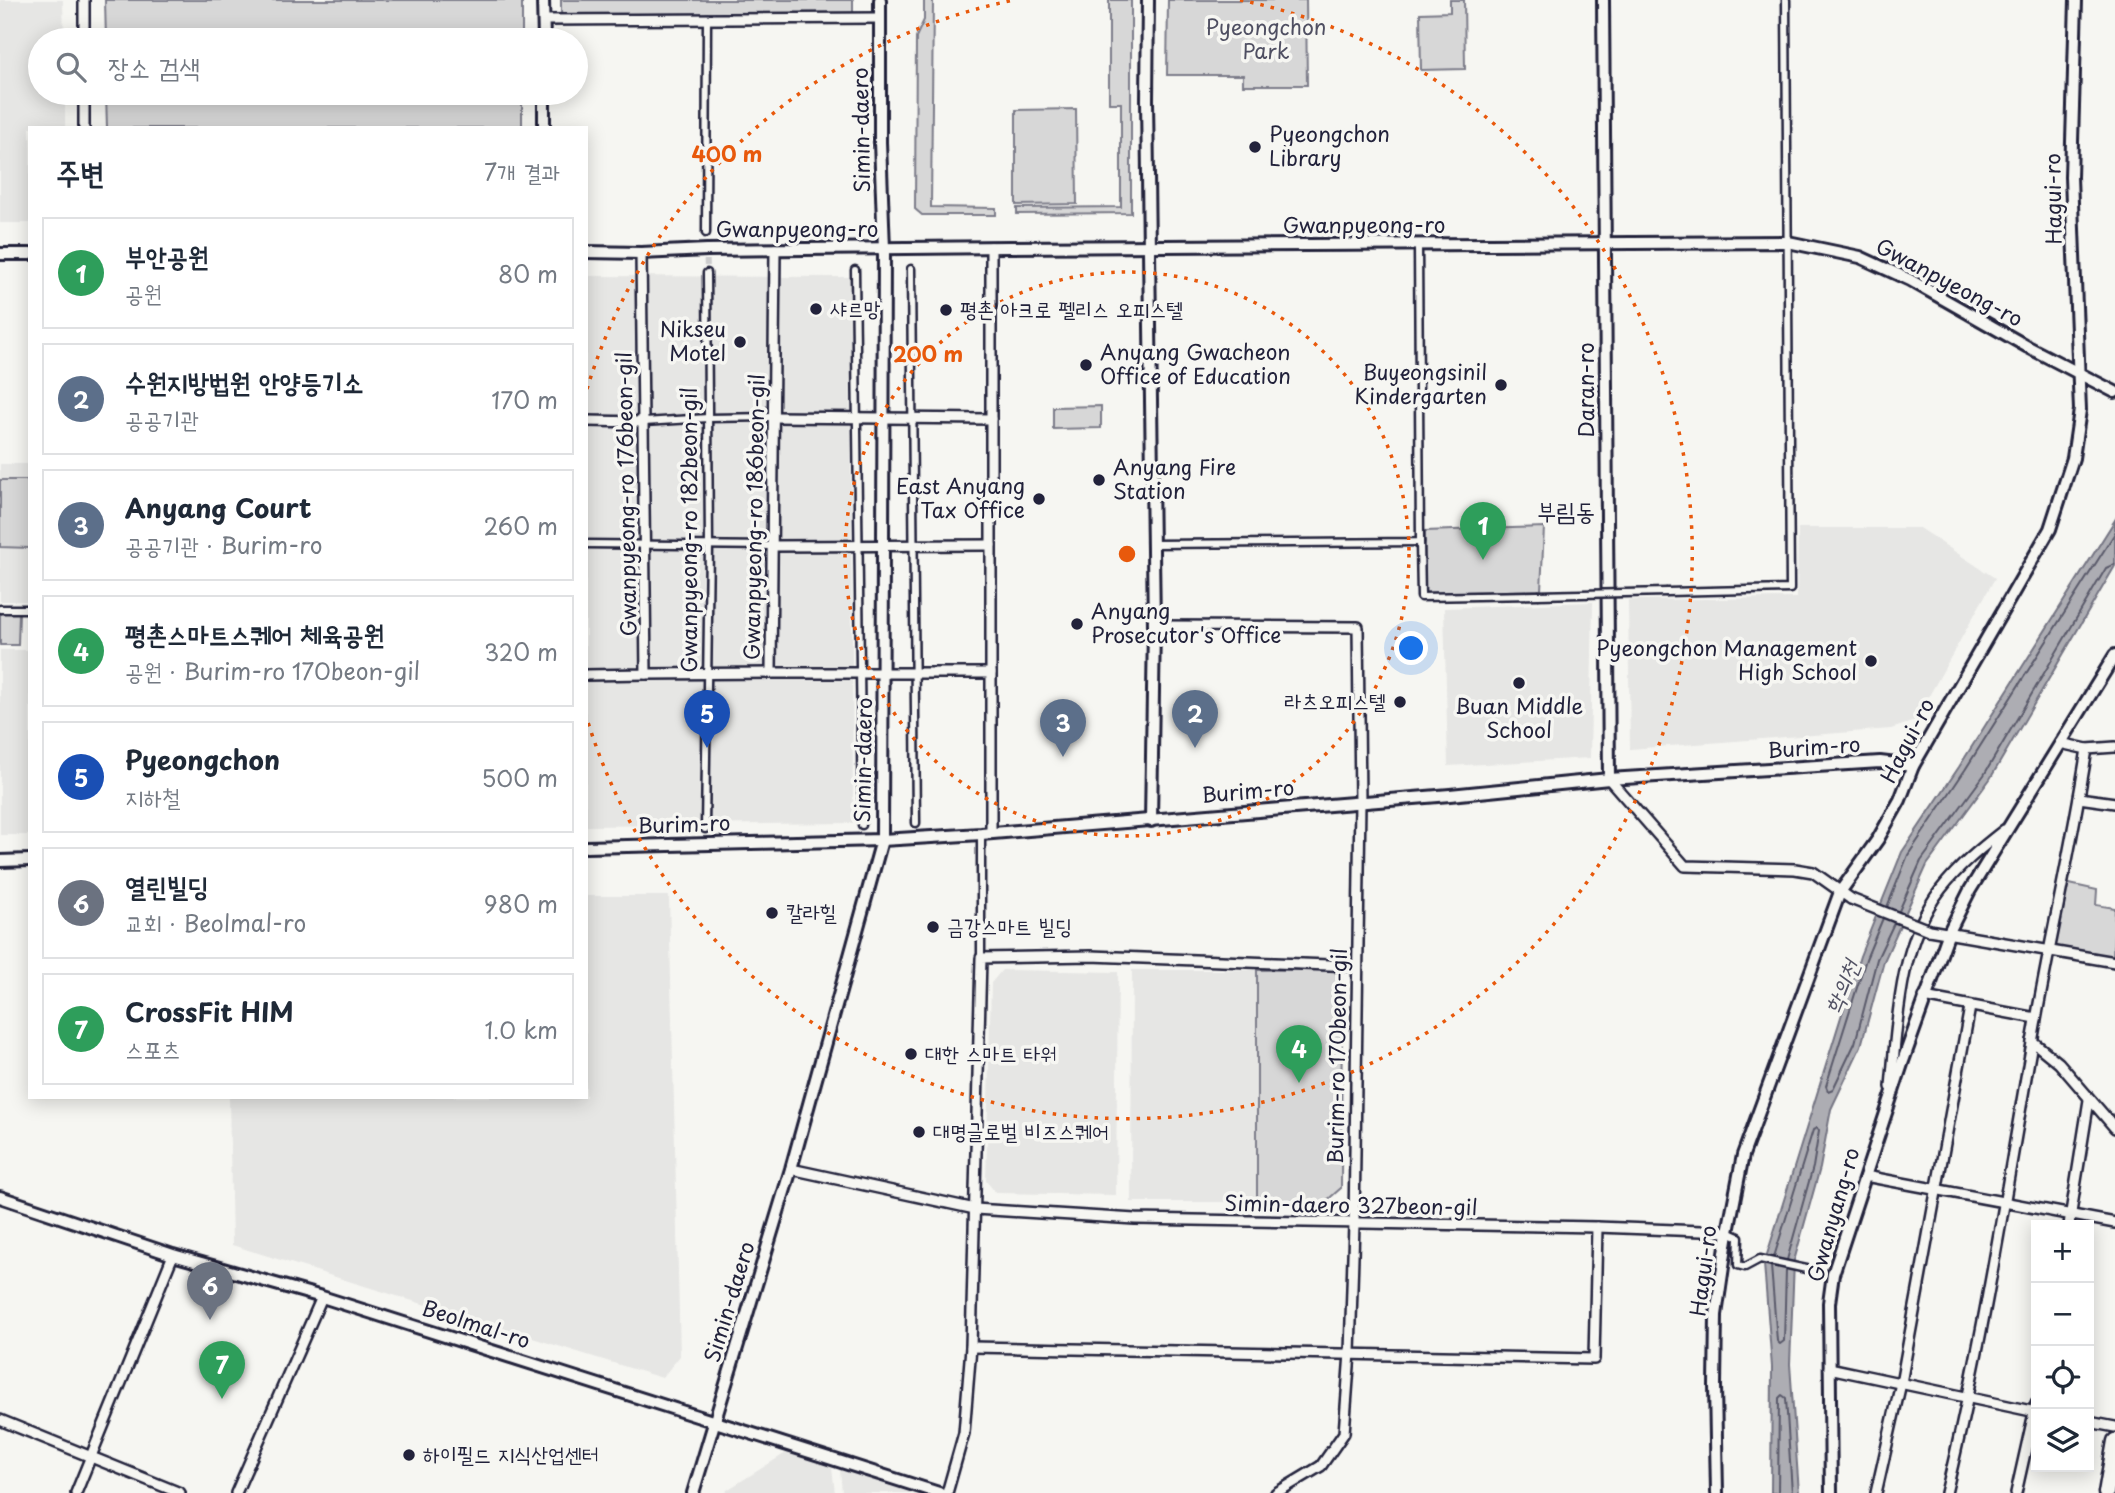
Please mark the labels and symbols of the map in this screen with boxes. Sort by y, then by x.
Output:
park label: Pyeongchon Park [1206,10,1326,66]
street label: Simin-daero [843,67,877,193]
place label: Pyeongchon Library [1269,117,1390,173]
text: 400 m [692,137,762,169]
marker: Pyeongchon Library [1247,139,1263,155]
street label: Hagui-ro [2035,153,2069,245]
street label: Gwanpyeong-ro [1283,208,1445,240]
street label: Gwanpyeong-ro [716,212,878,244]
street label: Gwanpyeong-ro [1871,229,2029,334]
place label: 샤르망 [830,291,881,323]
place label: 평촌 아크로 펠리스 오피스텔 [960,292,1183,324]
marker: 샤르망 [808,301,824,317]
marker: 평촌 아크로 펠리스 오피스텔 [938,302,954,318]
place label: Nikseu Motel [660,312,726,368]
marker: Nikseu Motel [732,334,748,350]
place label: Anyang Gwacheon Office of Education [1100,335,1291,391]
text: 200 m [893,337,963,369]
street label: Daran-ro [1569,342,1601,438]
street label: Gwanpyeong-ro 176beon-gil [607,351,643,637]
place label: Buyeongsinil Kindergarten [1354,355,1487,411]
marker: Anyang Gwacheon Office of Education [1078,357,1094,373]
street label: Gwanpyeong-ro 186beon-gil [735,373,771,660]
marker: Buyeongsinil Kindergarten [1493,377,1509,393]
street label: Gwanpyeong-ro 182beon-gil [672,387,704,673]
place label: Anyang Fire Station [1113,450,1236,506]
place label: East Anyang Tax Office [896,469,1025,525]
marker: Anyang Fire Station [1091,472,1107,488]
marker: East Anyang Tax Office [1031,491,1047,507]
district label: 부림동 [1537,492,1595,528]
pin: 1 [1460,502,1506,560]
centre of rings [1115,542,1139,566]
place label: Anyang Prosecutor's Office [1091,594,1282,650]
marker: Anyang Prosecutor's Office [1069,616,1085,632]
your location [1394,631,1428,665]
place label: Pyeongchon Management High School [1596,631,1857,687]
marker: Pyeongchon Management High School [1863,653,1879,669]
marker: Buan Middle School [1511,675,1527,691]
place label: 라츠오피스텔 [1285,684,1386,716]
place label: Buan Middle School [1455,689,1583,745]
pin: 5 [684,690,730,748]
pin: 2 [1172,690,1218,748]
street label: Hagui-ro [1871,692,1941,788]
marker: 라츠오피스텔 [1392,694,1408,710]
street label: Simin-daero [845,697,879,823]
pin: 3 [1040,699,1086,757]
street label: Burim-ro [1766,727,1861,765]
street label: Burim-ro [1200,770,1296,810]
street label: Burim-ro [637,805,731,841]
place label: 칼라힐 [786,895,837,927]
marker: 칼라힐 [764,905,780,921]
place label: 금강스마트 빌딩 [947,909,1072,941]
marker: 금강스마트 빌딩 [925,919,941,935]
street label: Burim-ro 170beon-gil [1318,948,1354,1164]
water label: 학의천 [1814,952,1868,1019]
pin: 4 [1276,1025,1322,1083]
place label: 대한 스마트 타워 [925,1036,1057,1068]
marker: 대한 스마트 타워 [903,1046,919,1062]
place label: 대명글로벌 비즈스퀘어 [933,1114,1109,1146]
marker: 대명글로벌 비즈스퀘어 [911,1124,927,1140]
street label: Gwanyang-ro [1798,1143,1867,1285]
street label: Simin-daero 327beon-gil [1224,1186,1478,1222]
street label: Hagui-ro [1681,1223,1723,1318]
street label: Simin-daero [694,1237,762,1366]
pin: 6 [187,1262,233,1320]
street label: Beolmal-ro [418,1291,535,1356]
pin: 7 [199,1341,245,1399]
place label: 하이필드 지식산업센터 [423,1437,599,1469]
marker: 하이필드 지식산업센터 [401,1447,417,1463]

